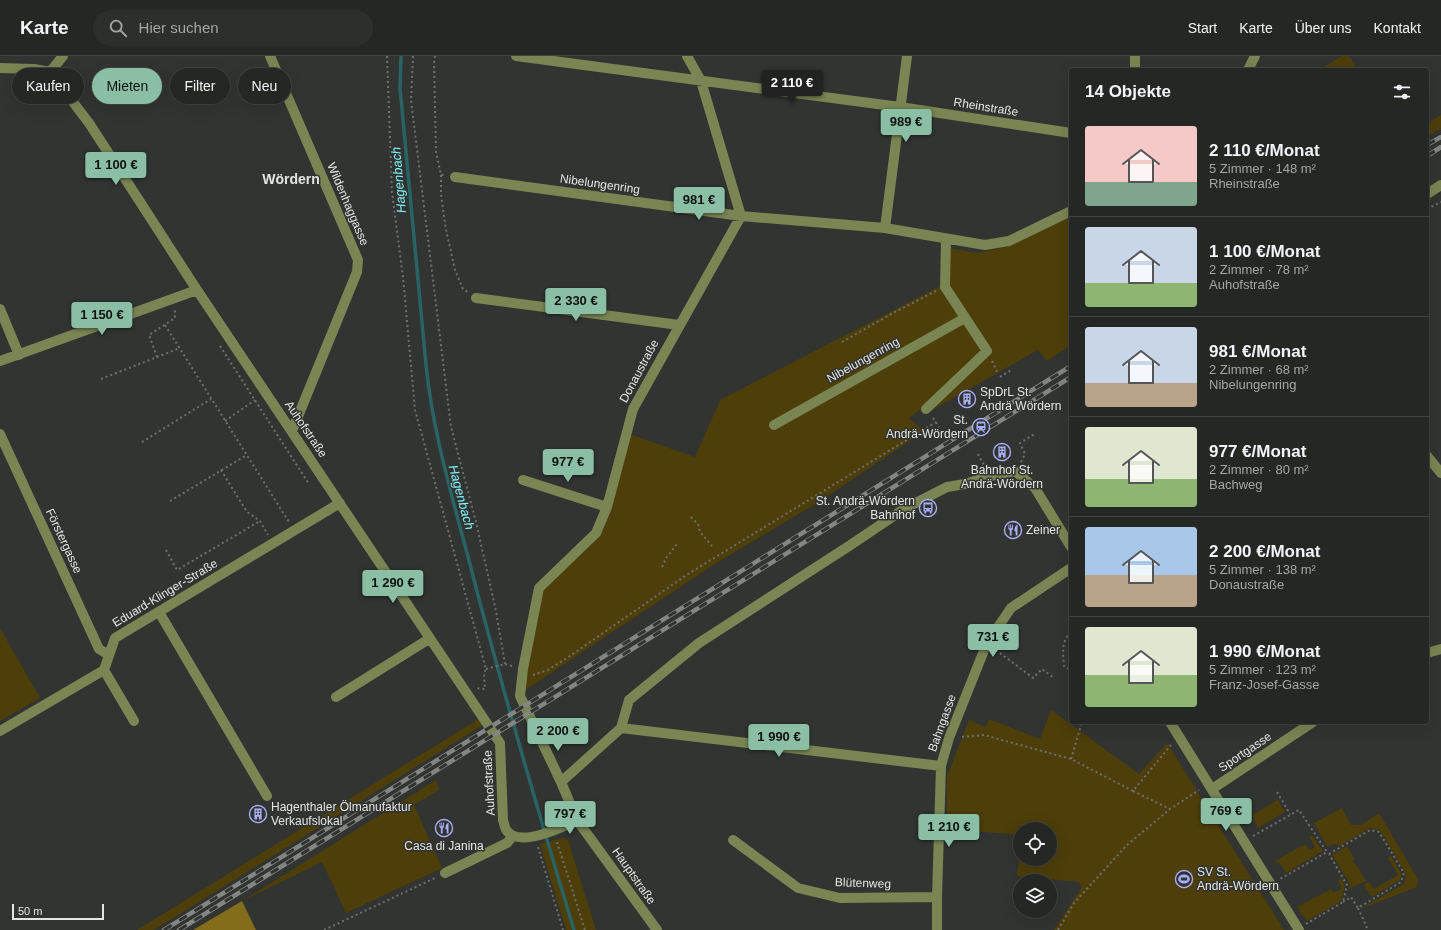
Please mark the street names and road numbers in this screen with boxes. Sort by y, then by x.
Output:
street label: Rheinstraße [953,95,1020,119]
street label: Wildenhaggasse [324,160,372,248]
street label: Nibelungenring [559,171,641,197]
street label: Nibelungenring [824,334,902,386]
street label: Donaustraße [617,337,662,405]
street label: Auhofstraße [282,398,330,460]
street label: Förstergasse [43,506,85,576]
street label: Eduard-Klinger-Straße [110,556,220,630]
street label: Bahngasse [925,692,959,754]
street label: Sportgasse [1216,729,1274,775]
street label: Auhofstraße [480,750,498,816]
street label: Hauptstraße [609,845,659,907]
street label: Blütenweg [835,875,891,891]

